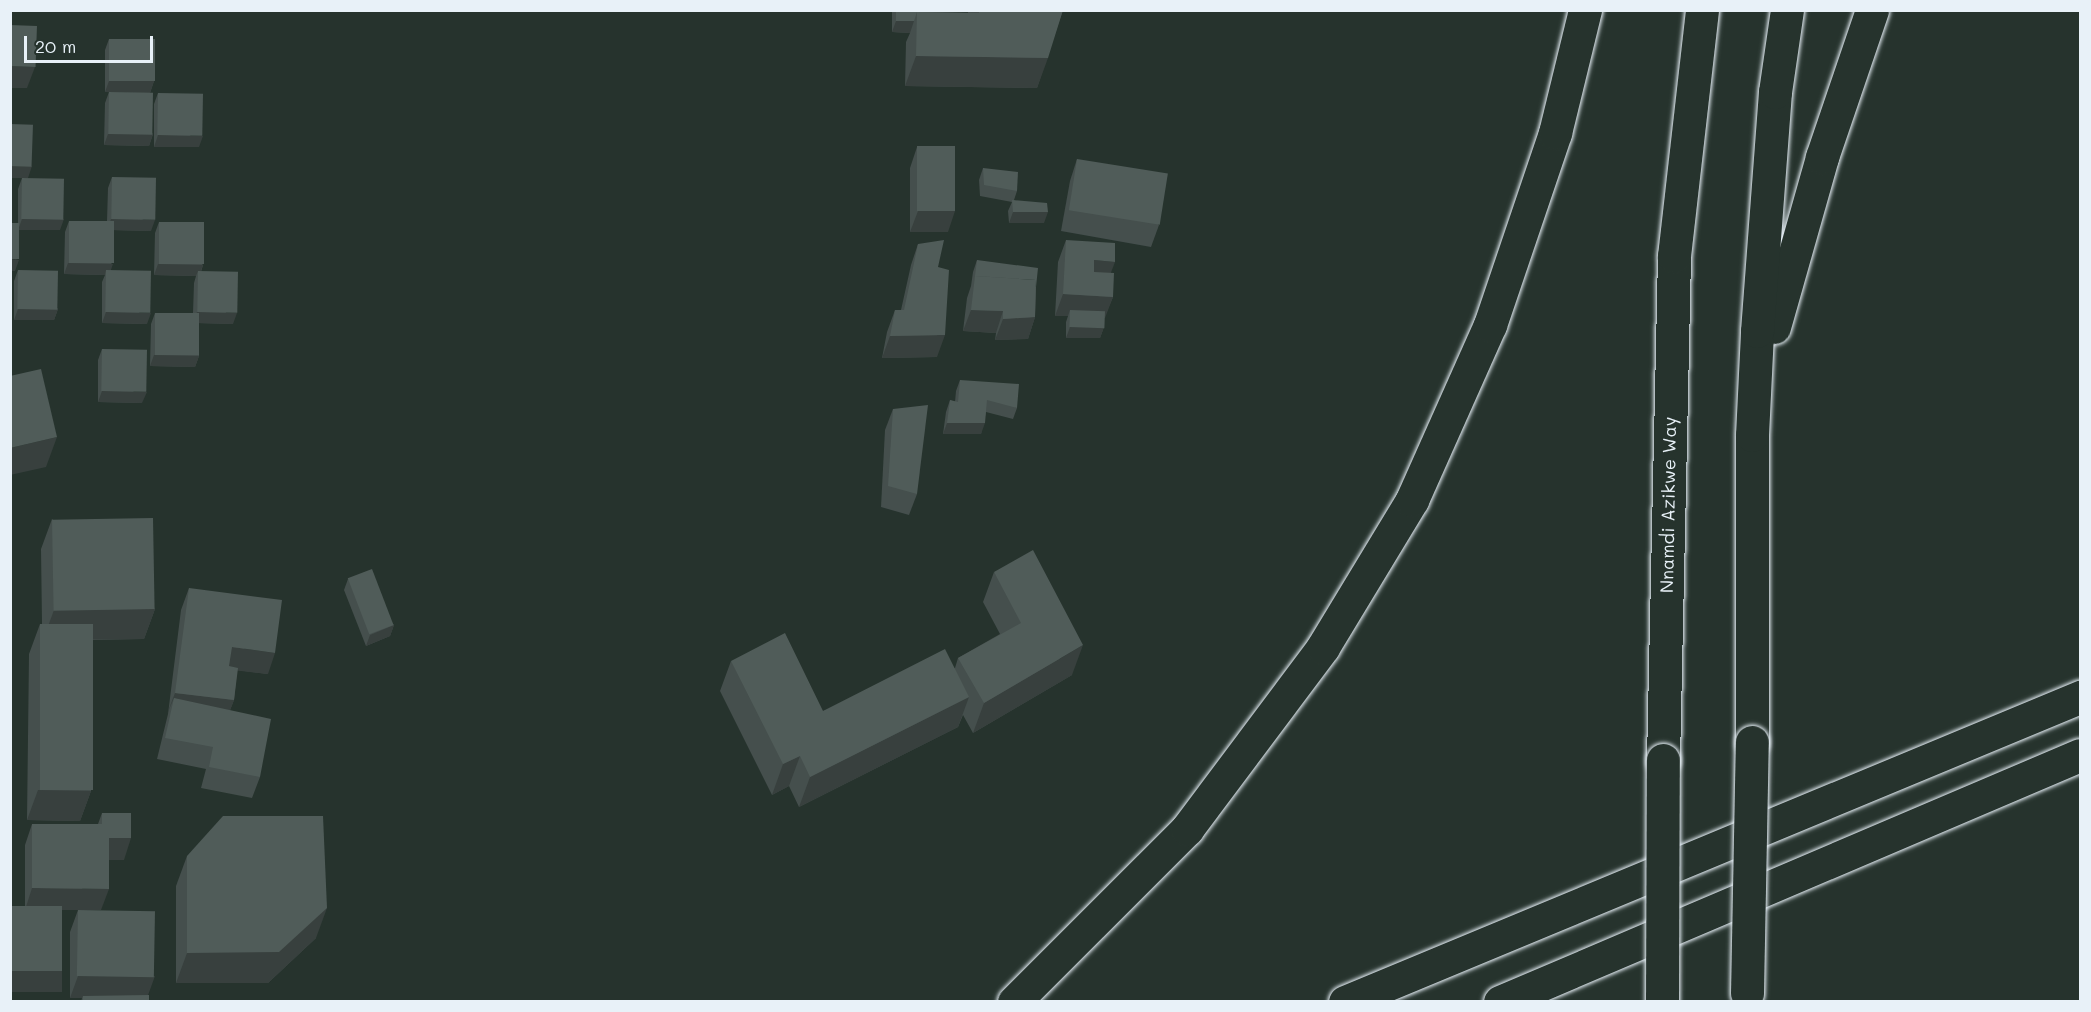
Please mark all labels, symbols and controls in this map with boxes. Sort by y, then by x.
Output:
scale bar [27,24,156,62]
text: 20 m [35,34,76,58]
street label: Nnamdi Azikwe Way [1656,417,1680,593]

